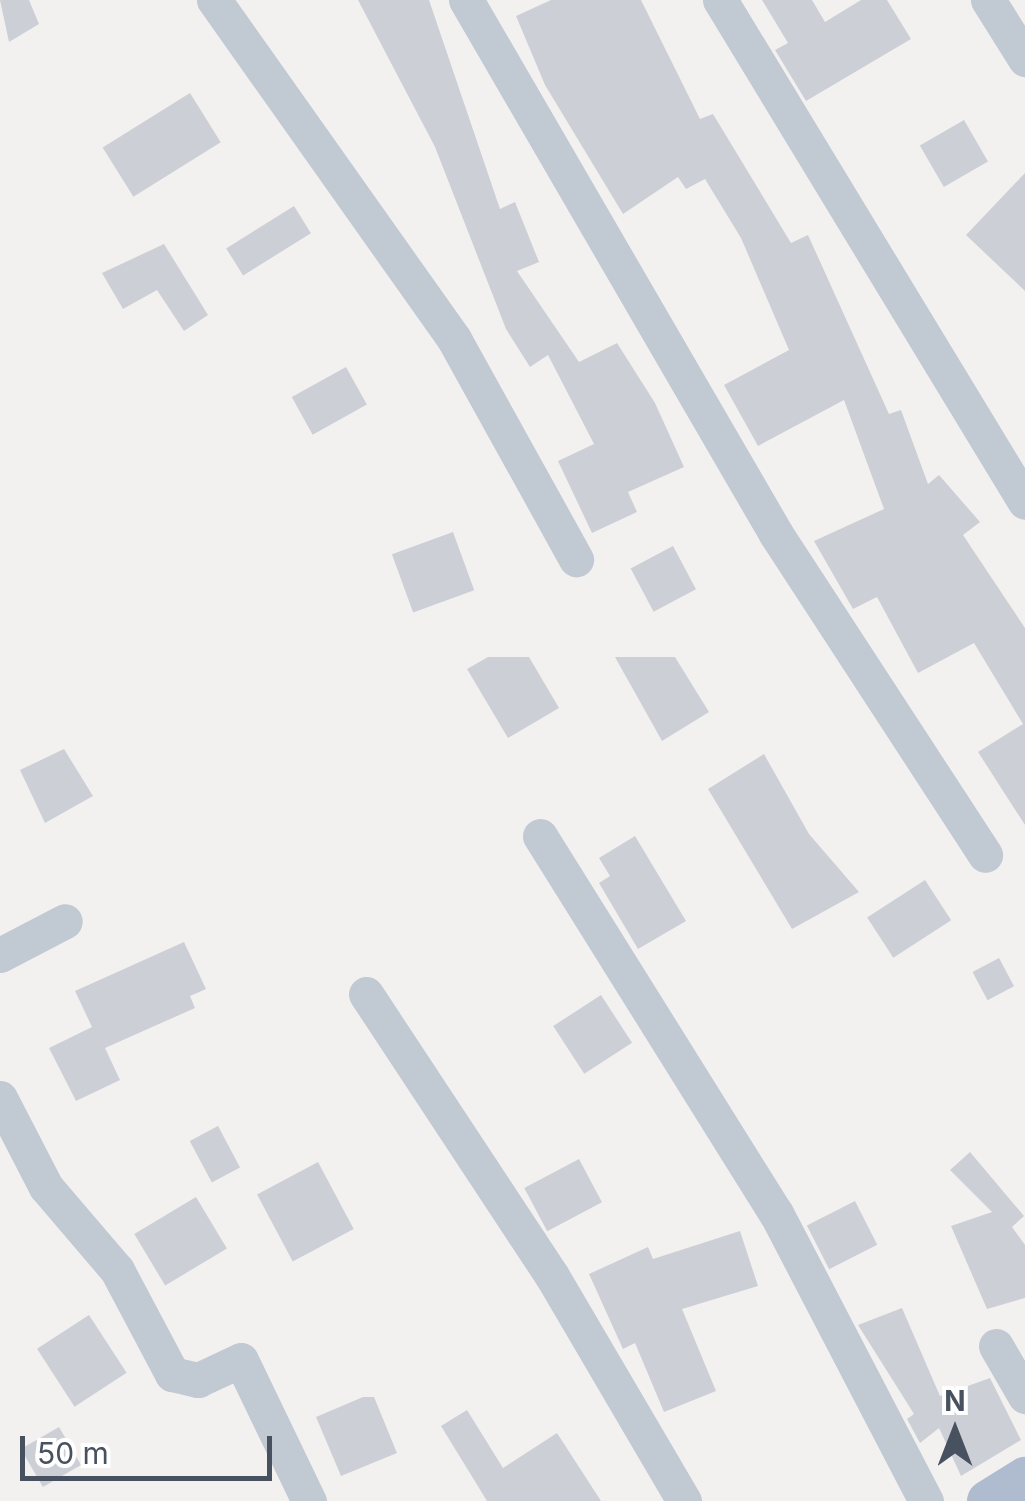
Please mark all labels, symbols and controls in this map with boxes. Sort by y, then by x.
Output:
north arrow [905,1381,1005,1481]
text: N [944,1384,966,1418]
scale bar [25,1416,278,1478]
text: 50 m [37,1435,109,1471]

